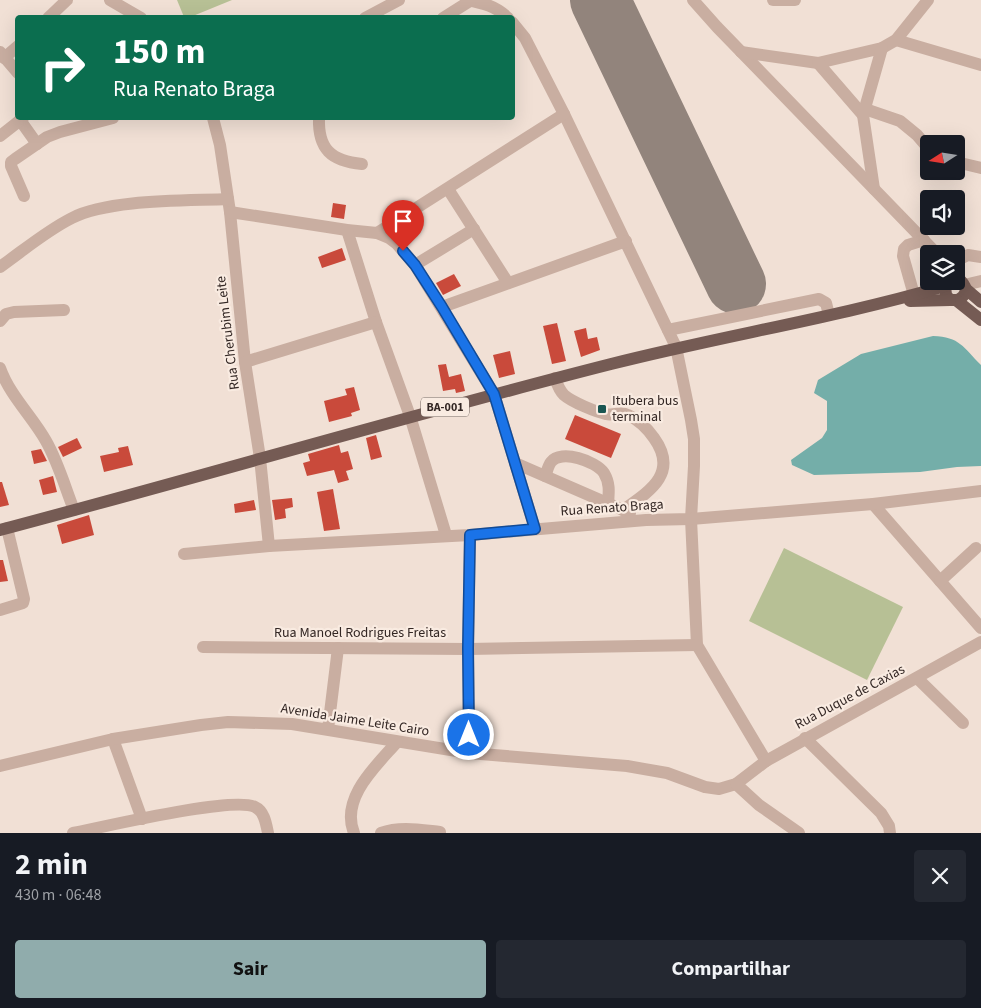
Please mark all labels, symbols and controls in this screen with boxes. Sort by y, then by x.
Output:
text: 150 m [113,27,205,77]
icon: right [30,35,95,100]
text: Rua Renato Braga [113,73,275,105]
north arrow [920,135,965,180]
map controls [920,135,965,290]
button: sound [920,190,965,235]
pin [382,200,424,251]
icon: arrive [389,207,417,235]
button: layers [920,245,965,290]
street label: Rua Cherubim Leite [211,275,245,391]
place label: Itubera bus terminal [612,391,678,427]
road number: BA-001 [421,398,469,417]
marker: Itubera bus terminal [596,403,608,415]
street label: Rua Renato Braga [560,494,664,522]
street label: Rua Manoel Rodrigues Freitas [274,623,446,643]
street label: Rua Duque de Caxias [791,659,909,734]
street label: Avenida Jaime Leite Cairo [279,698,431,742]
position arrow [442,708,494,760]
text: 2 min [15,843,88,886]
button: close [914,850,966,902]
text: 430 m · 06:48 [15,884,102,906]
button: Sair [15,940,486,998]
button: Compartilhar [496,940,966,998]

